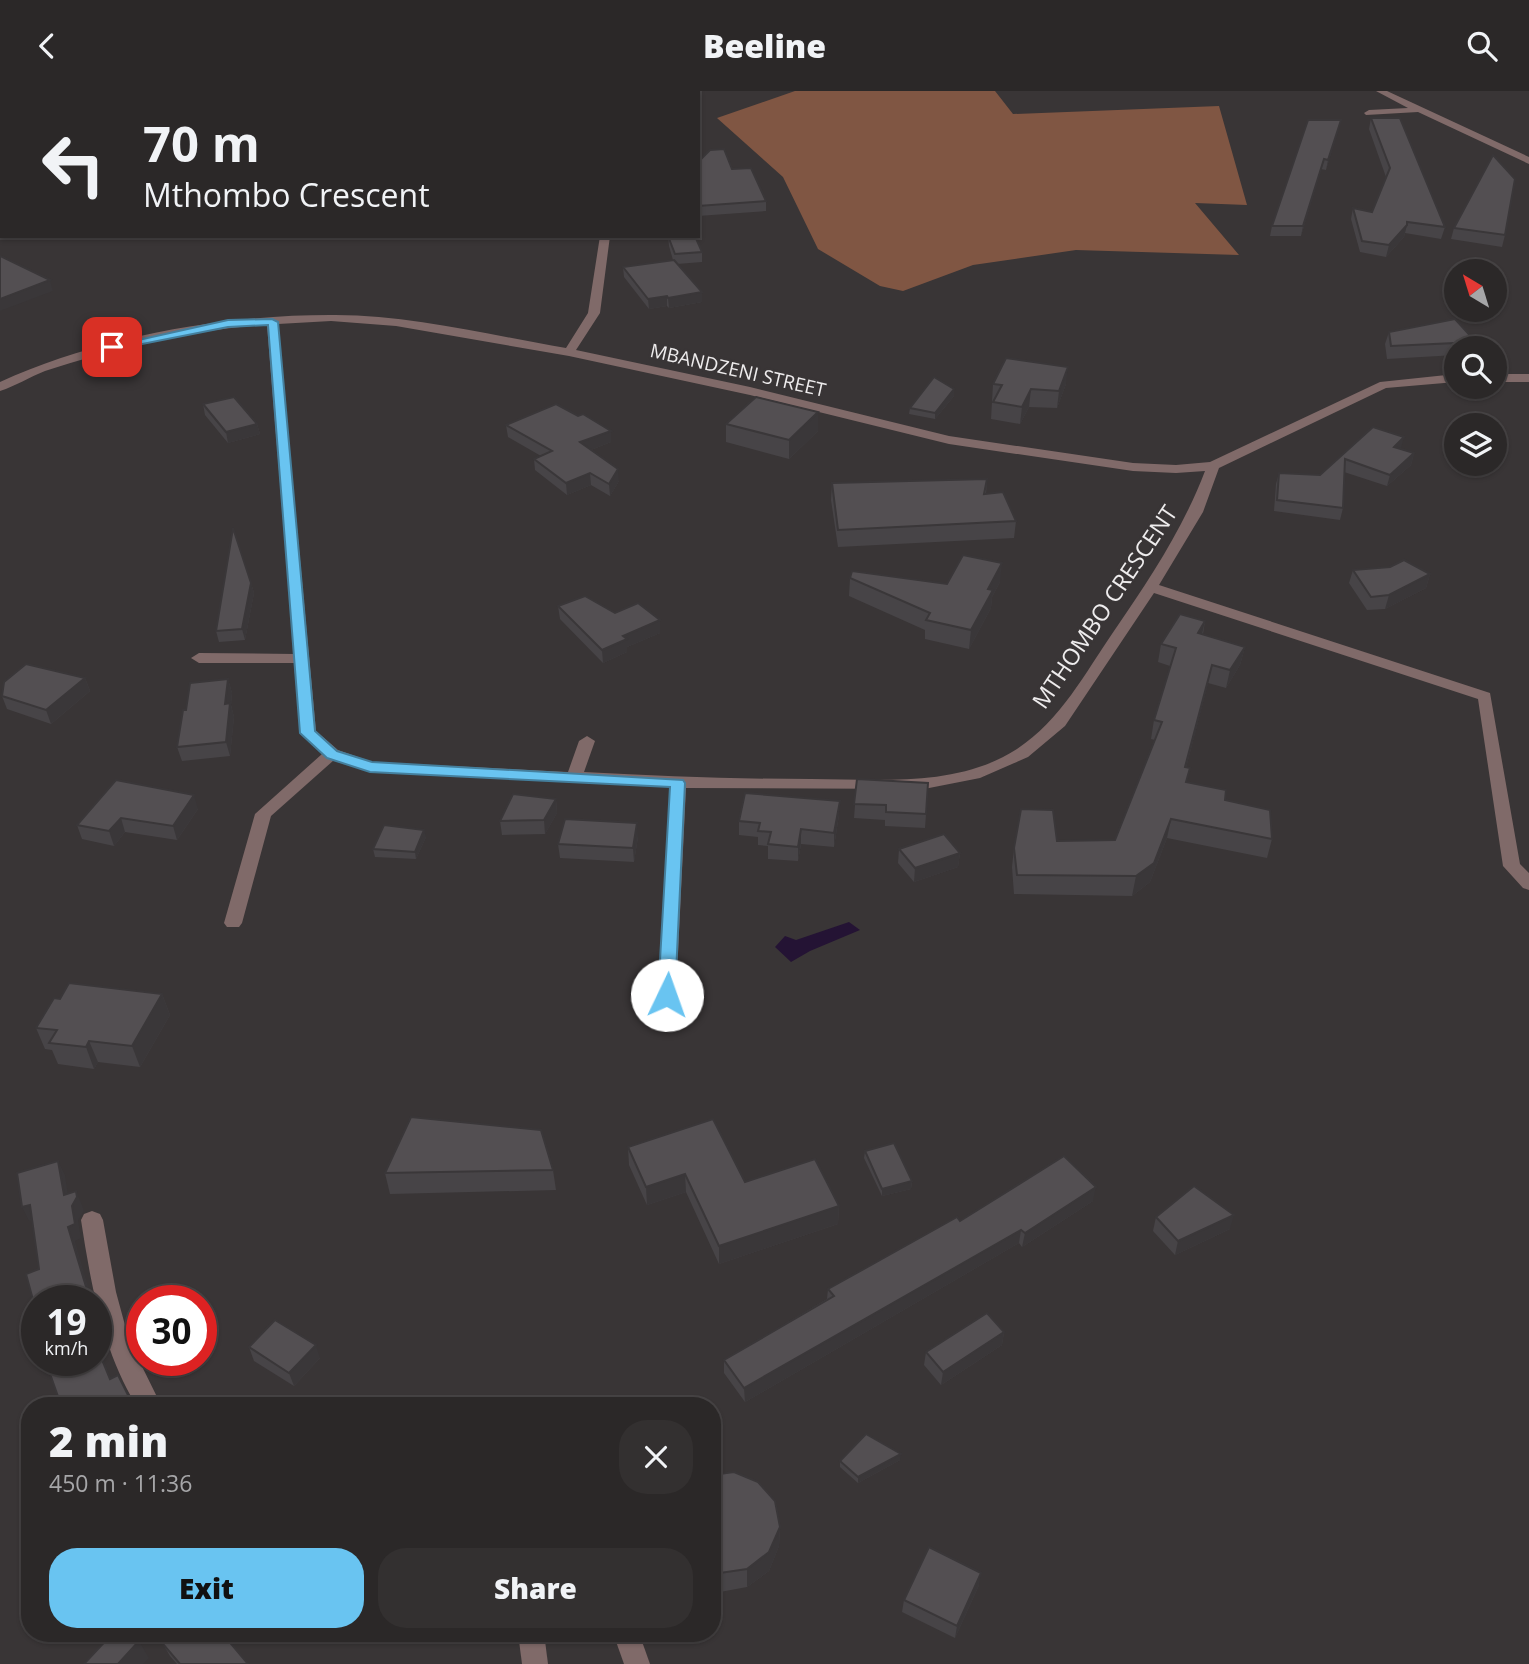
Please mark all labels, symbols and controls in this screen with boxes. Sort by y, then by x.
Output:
text: Beeline [703,24,826,67]
icon: back [28,27,66,65]
icon: search [1463,27,1501,65]
text: 70 m [143,110,260,176]
icon: left [28,119,119,210]
text: Mthombo Crescent [143,173,430,216]
north arrow [1444,259,1507,322]
map controls [1444,259,1507,476]
pin [82,317,142,377]
icon: arrive [93,328,131,366]
button: search [1444,336,1507,399]
street label: MBANDZENI STREET [648,337,829,403]
button: layers [1444,413,1507,476]
street label: MTHOMBO CRESCENT [1024,498,1184,714]
position arrow [630,958,704,1032]
speed limit sign: 30 [126,1285,217,1376]
text: 19 [46,1298,87,1345]
text: km/h [45,1336,88,1360]
text: 2 min [49,1412,168,1469]
button: close [619,1420,693,1494]
text: 450 m · 11:36 [49,1467,192,1499]
button: Exit [49,1548,364,1628]
button: Share [378,1548,693,1628]

